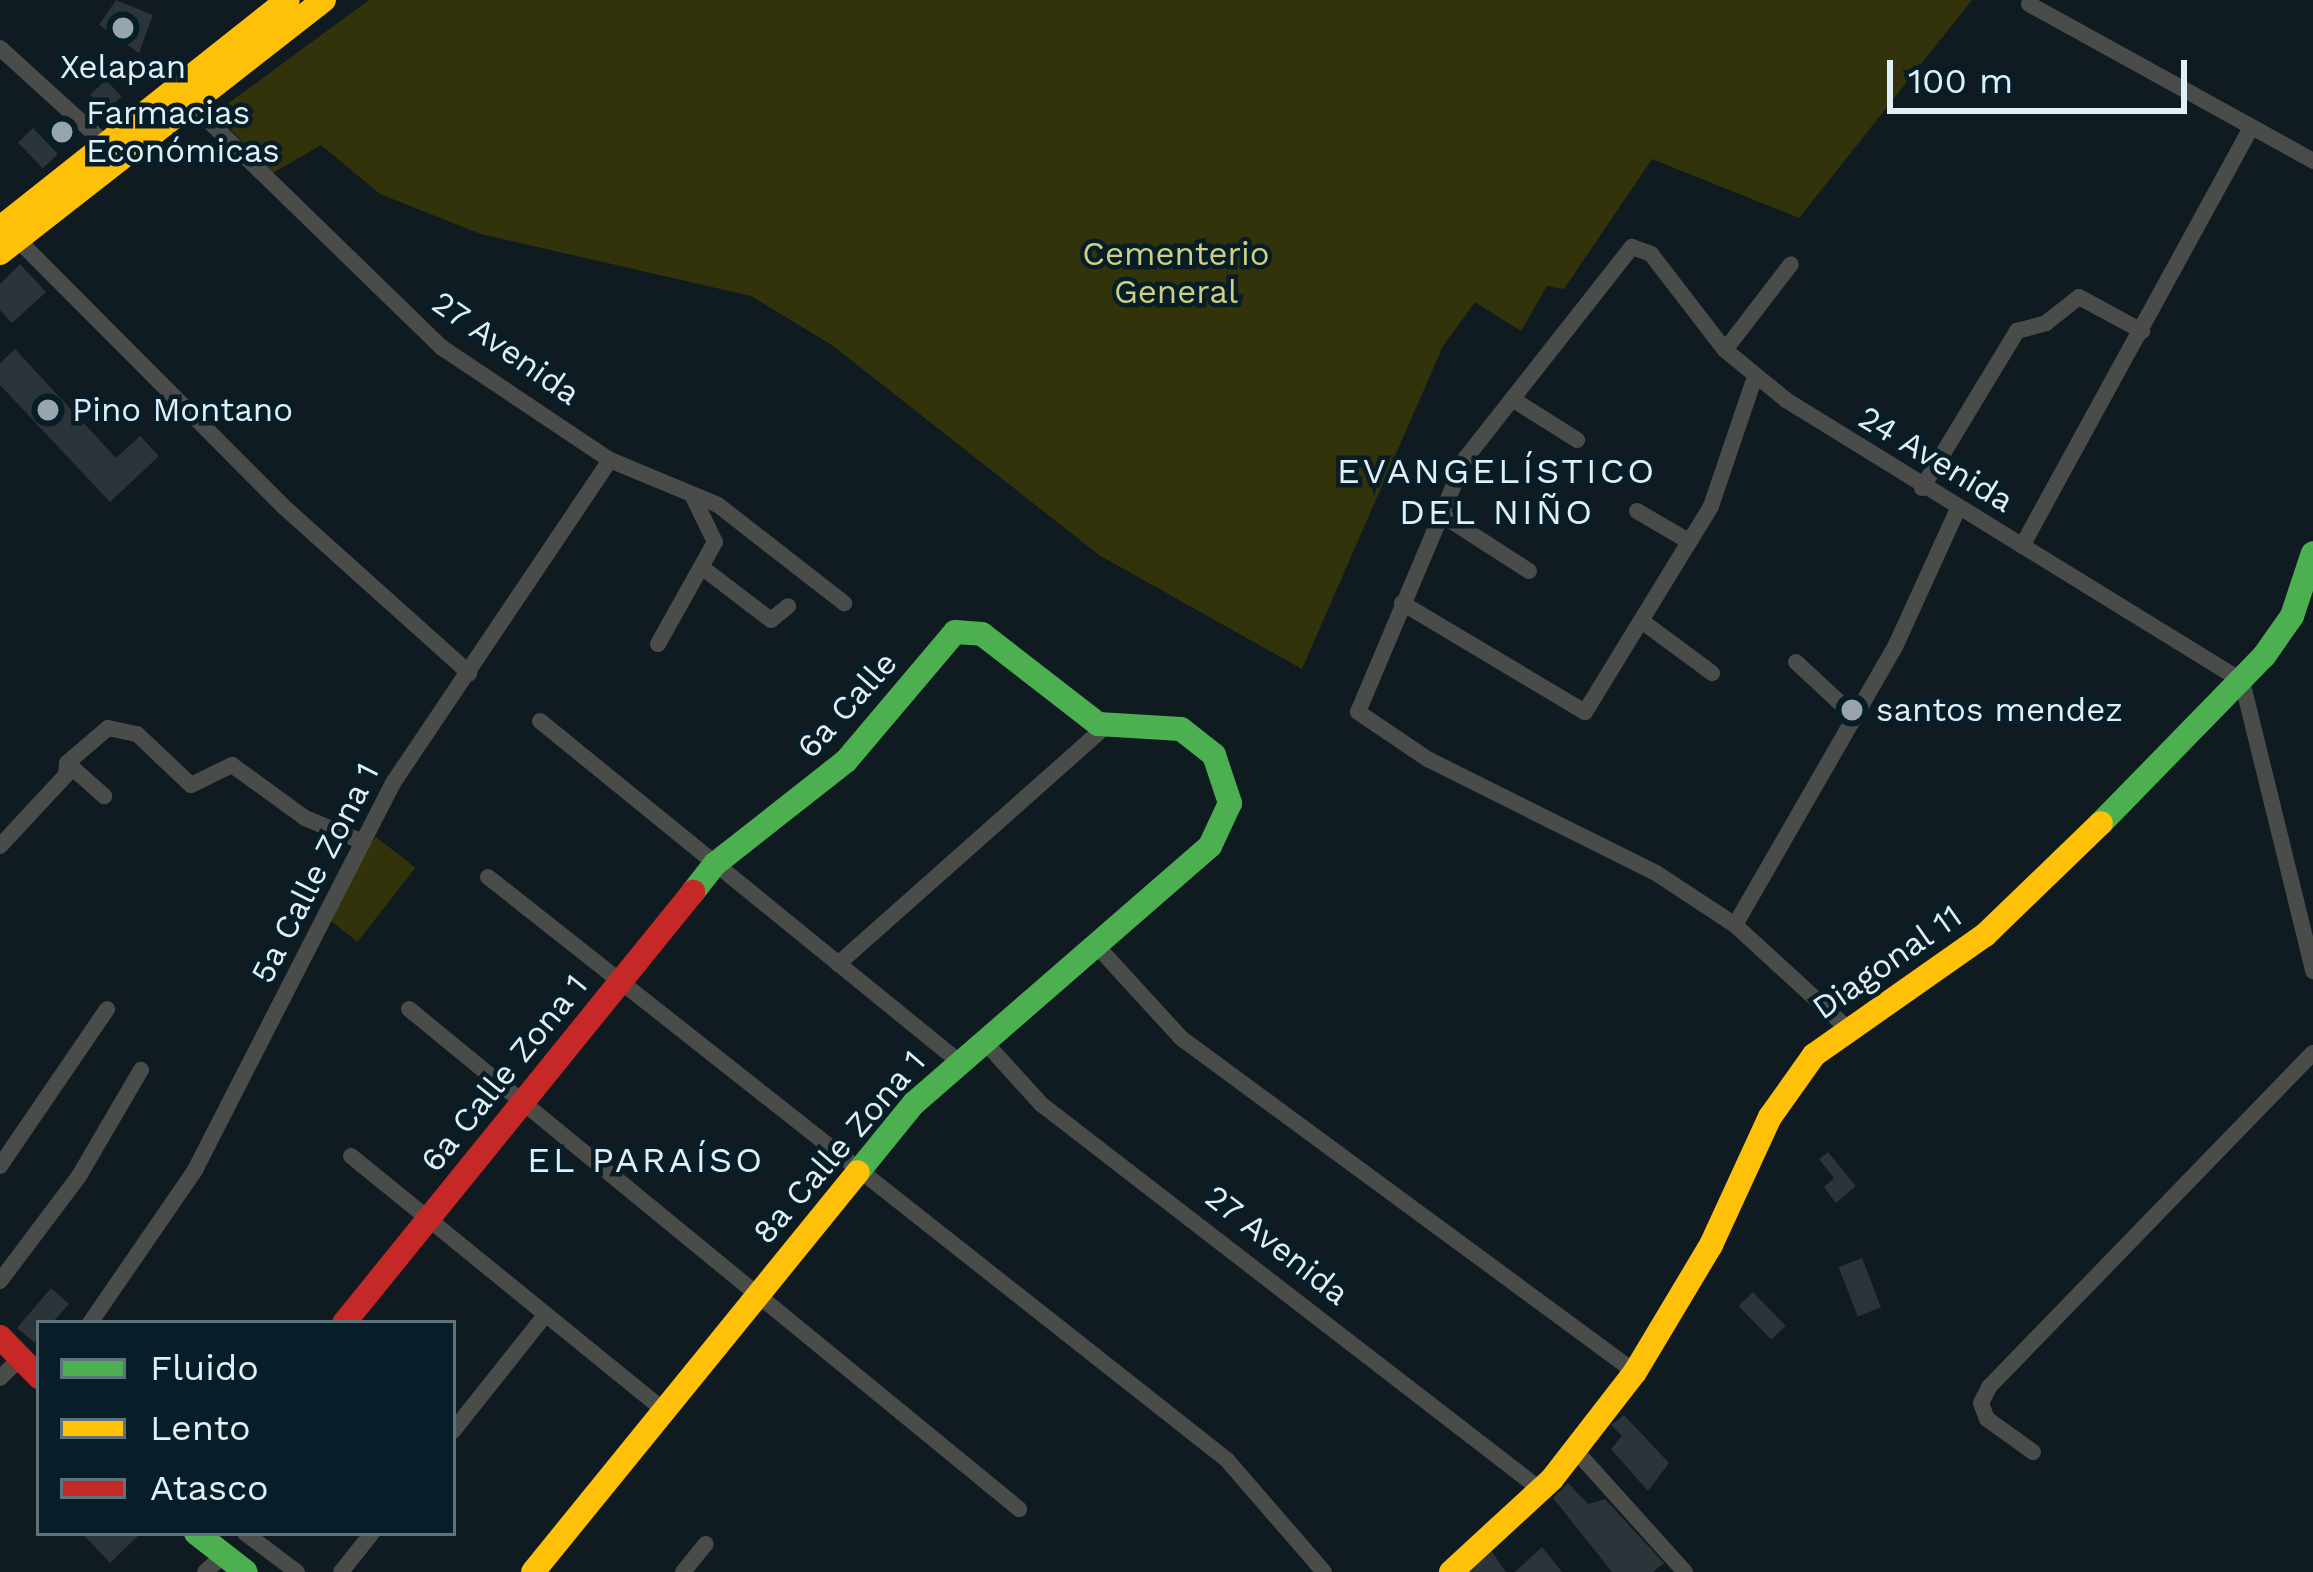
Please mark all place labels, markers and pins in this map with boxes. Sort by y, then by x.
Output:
marker: Xelapan [110,15,136,41]
place label: Xelapan [60,47,186,87]
place label: Farmacias Económicas [86,93,280,171]
marker: Farmacias Económicas [49,119,75,145]
place label: Pino Montano [72,390,293,430]
marker: Pino Montano [35,397,61,423]
place label: santos mendez [1876,690,2123,730]
marker: santos mendez [1839,697,1865,723]

